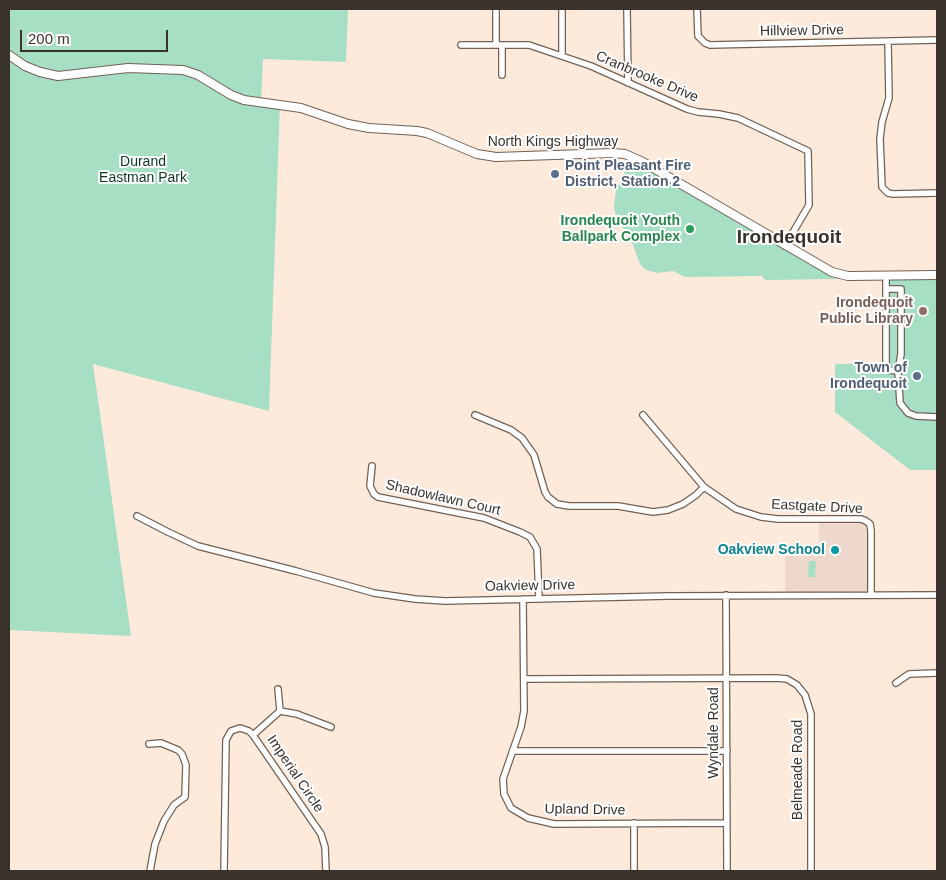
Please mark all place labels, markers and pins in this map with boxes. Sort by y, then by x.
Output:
place label: Point Pleasant Fire District, Station 2 [565,158,691,190]
marker: Point Pleasant Fire District, Station 2 [549,168,561,180]
place label: Irondequoit Youth Ballpark Complex [561,213,680,246]
marker: Irondequoit Youth Ballpark Complex [684,223,696,235]
place label: Irondequoit Public Library [820,295,913,328]
marker: Irondequoit Public Library [917,305,929,317]
place label: Town of Irondequoit [830,360,907,392]
marker: Town of Irondequoit [911,370,923,382]
place label: Oakview School [718,542,825,558]
marker: Oakview School [829,544,841,556]

